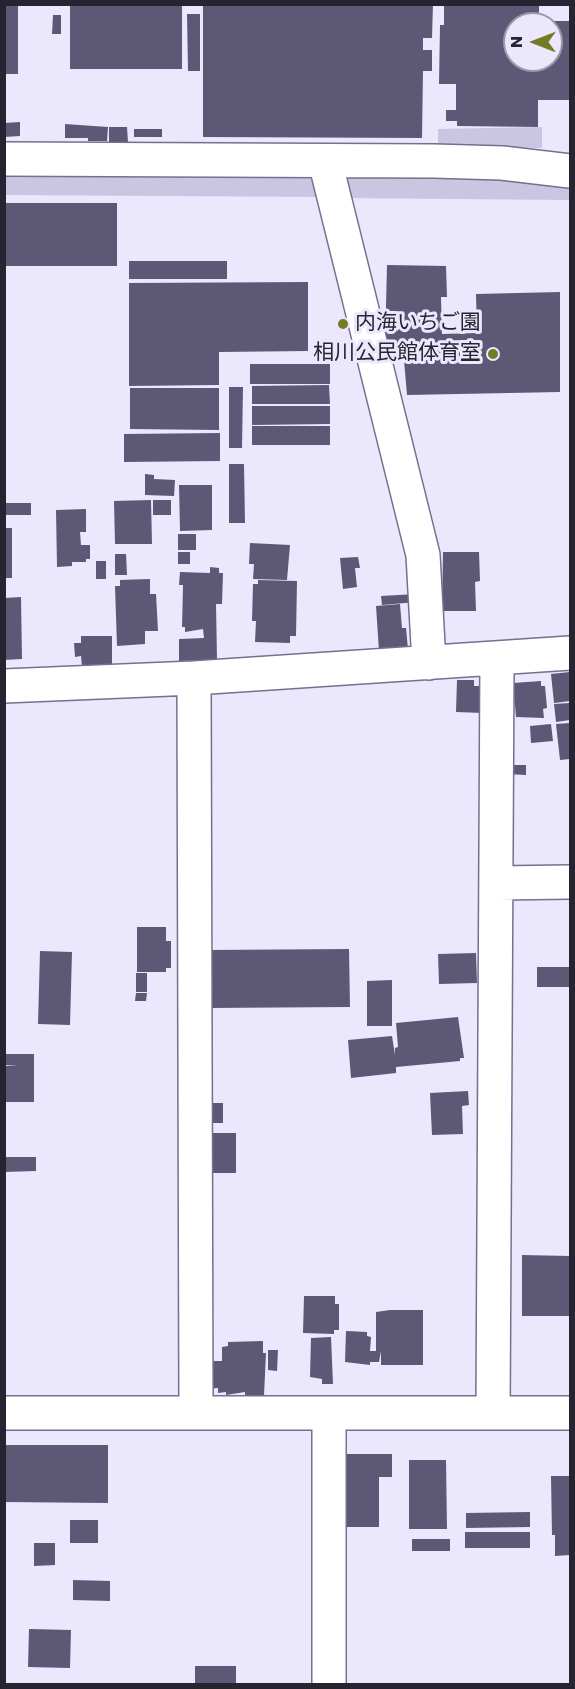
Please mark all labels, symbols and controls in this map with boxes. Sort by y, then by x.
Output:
north arrow [503,12,563,72]
text: N [505,36,528,48]
place label: 内海いちご園 [355,311,481,337]
marker: 内海いちご園 [336,317,350,331]
place label: 相川公民館体育室 [313,341,481,367]
marker: 相川公民館体育室 [486,347,500,361]

